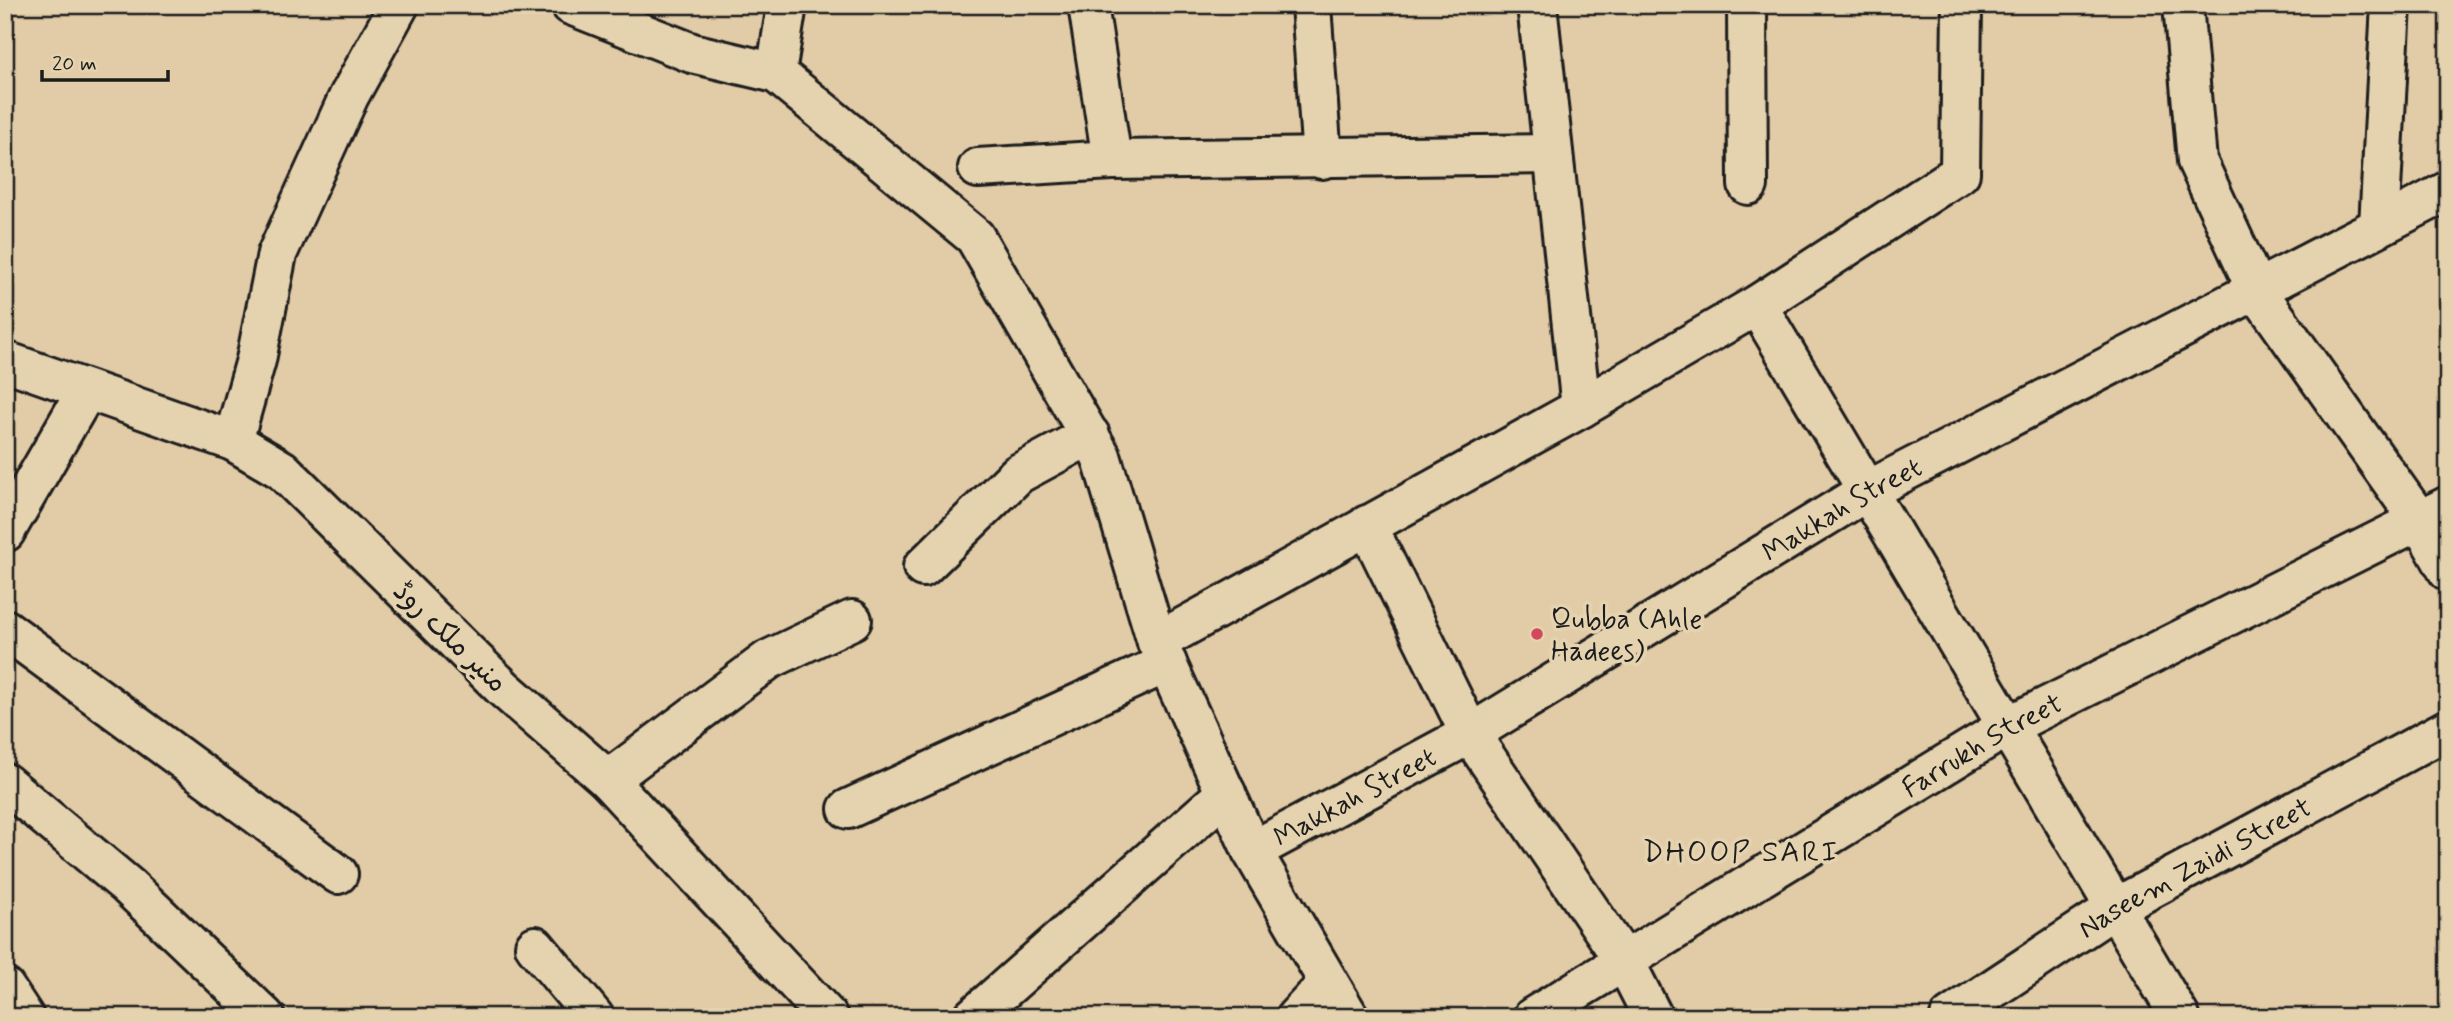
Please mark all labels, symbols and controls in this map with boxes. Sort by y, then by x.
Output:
scale bar [42,38,168,82]
text: 20 m [52,50,97,78]
street label: Makkah Street [1756,450,1929,572]
street label: منیر ملک روڈ [384,574,514,702]
place label: Qubba (Ahle Hadees) [1551,602,1702,671]
marker: Qubba (Ahle Hadees) [1529,626,1545,642]
street label: Farrukh Street [1896,686,2069,808]
street label: Makkah Street [1268,740,1443,857]
street label: Naseem Zaidi Street [2072,790,2319,948]
district label: DHOOP SARI [1643,833,1839,872]

